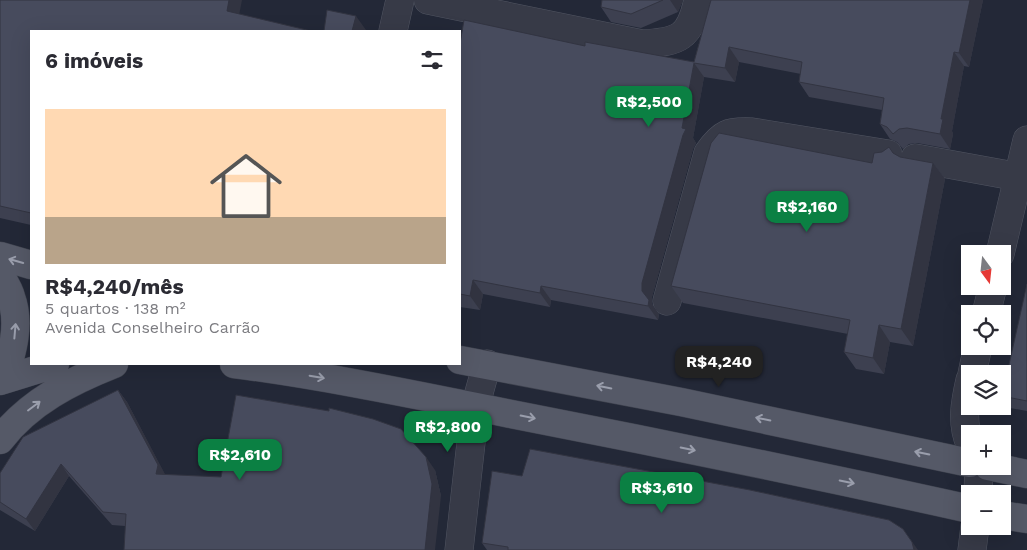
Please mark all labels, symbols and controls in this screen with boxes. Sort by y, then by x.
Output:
icon: filters [418,46,446,74]
text: 6 imóveis [45,48,143,73]
pin: R$2,500 [603,86,695,128]
text: R$2,500 [616,92,682,111]
icon: home [201,141,291,231]
pin: R$2,160 [761,190,853,233]
text: R$2,160 [777,197,837,216]
north arrow [961,245,1011,295]
map controls [961,245,1011,535]
one-way arrow [8,255,24,265]
text: R$4,240/mês [45,274,184,299]
text: 5 quartos · 138 m² [45,299,186,318]
button: locate [961,305,1011,355]
text: Avenida Conselheiro Carrão [45,318,260,337]
one-way arrow [10,324,19,340]
pin: R$4,240 [673,346,765,388]
text: R$4,240 [686,352,752,371]
button: layers [961,365,1011,415]
one-way arrow [309,372,325,382]
one-way arrow [596,382,612,391]
one-way arrow [27,400,40,411]
pin: R$2,800 [402,410,494,453]
one-way arrow [520,413,536,423]
one-way arrow [756,414,772,424]
text: R$2,800 [415,417,481,436]
button: + [961,425,1011,475]
pin: R$2,610 [194,438,286,481]
one-way arrow [679,444,695,454]
text: R$2,610 [209,445,271,464]
one-way arrow [915,447,931,457]
pin: R$3,610 [616,472,708,514]
text: R$3,610 [631,478,693,497]
one-way arrow [838,478,854,487]
button: − [961,485,1011,535]

